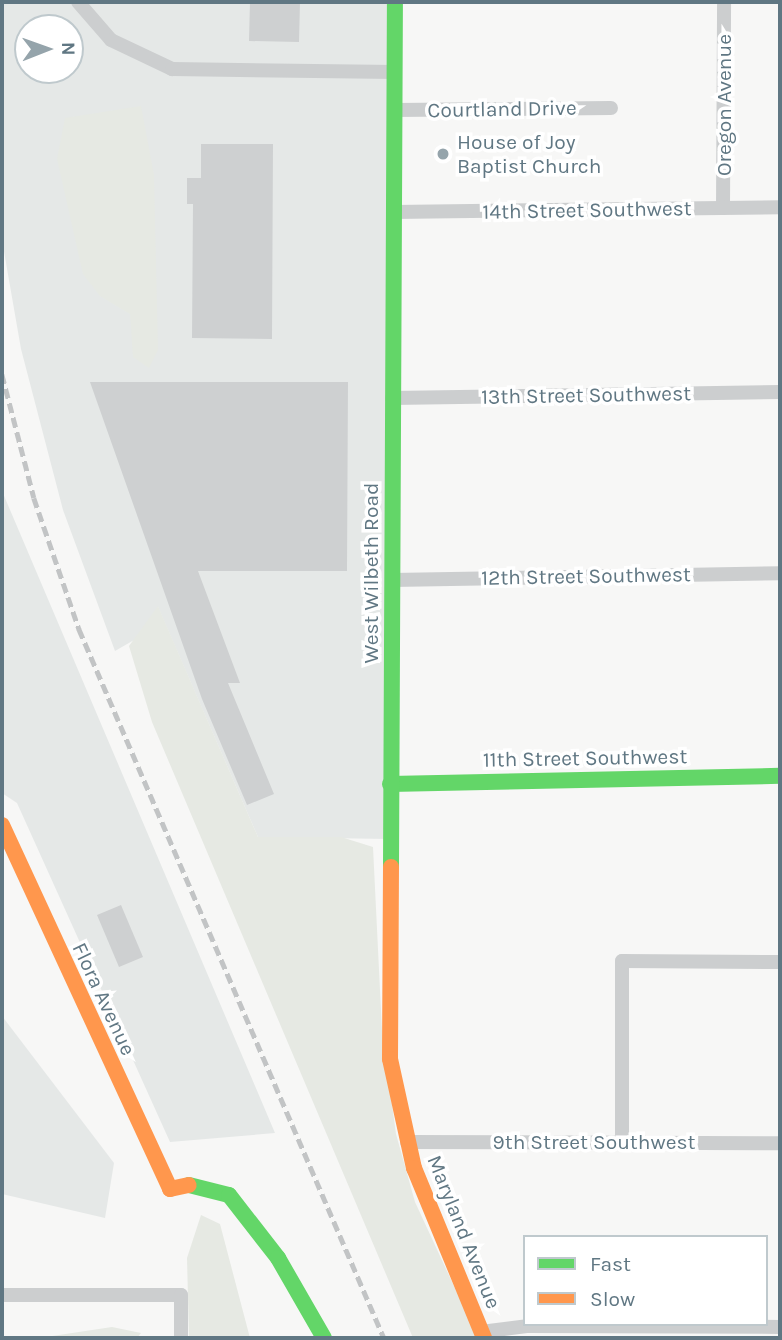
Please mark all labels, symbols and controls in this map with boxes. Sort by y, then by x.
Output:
north arrow [14,14,84,84]
street label: Oregon Avenue [711,34,737,176]
text: N [57,42,79,56]
street label: Courtland Drive [427,95,577,123]
place label: House of Joy Baptist Church [457,129,601,179]
marker: House of Joy Baptist Church [435,146,451,162]
street label: 14th Street Southwest [482,196,692,224]
street label: 13th Street Southwest [481,381,691,409]
street label: West Wilbeth Road [358,483,384,663]
street label: 12th Street Southwest [481,562,691,590]
street label: 11th Street Southwest [483,744,687,772]
street label: Flora Avenue [67,939,141,1059]
street label: 9th Street Southwest [493,1129,695,1155]
street label: Maryland Avenue [422,1152,506,1312]
legend [523,1235,768,1326]
text: Fast [590,1252,631,1276]
text: Slow [590,1287,635,1311]

